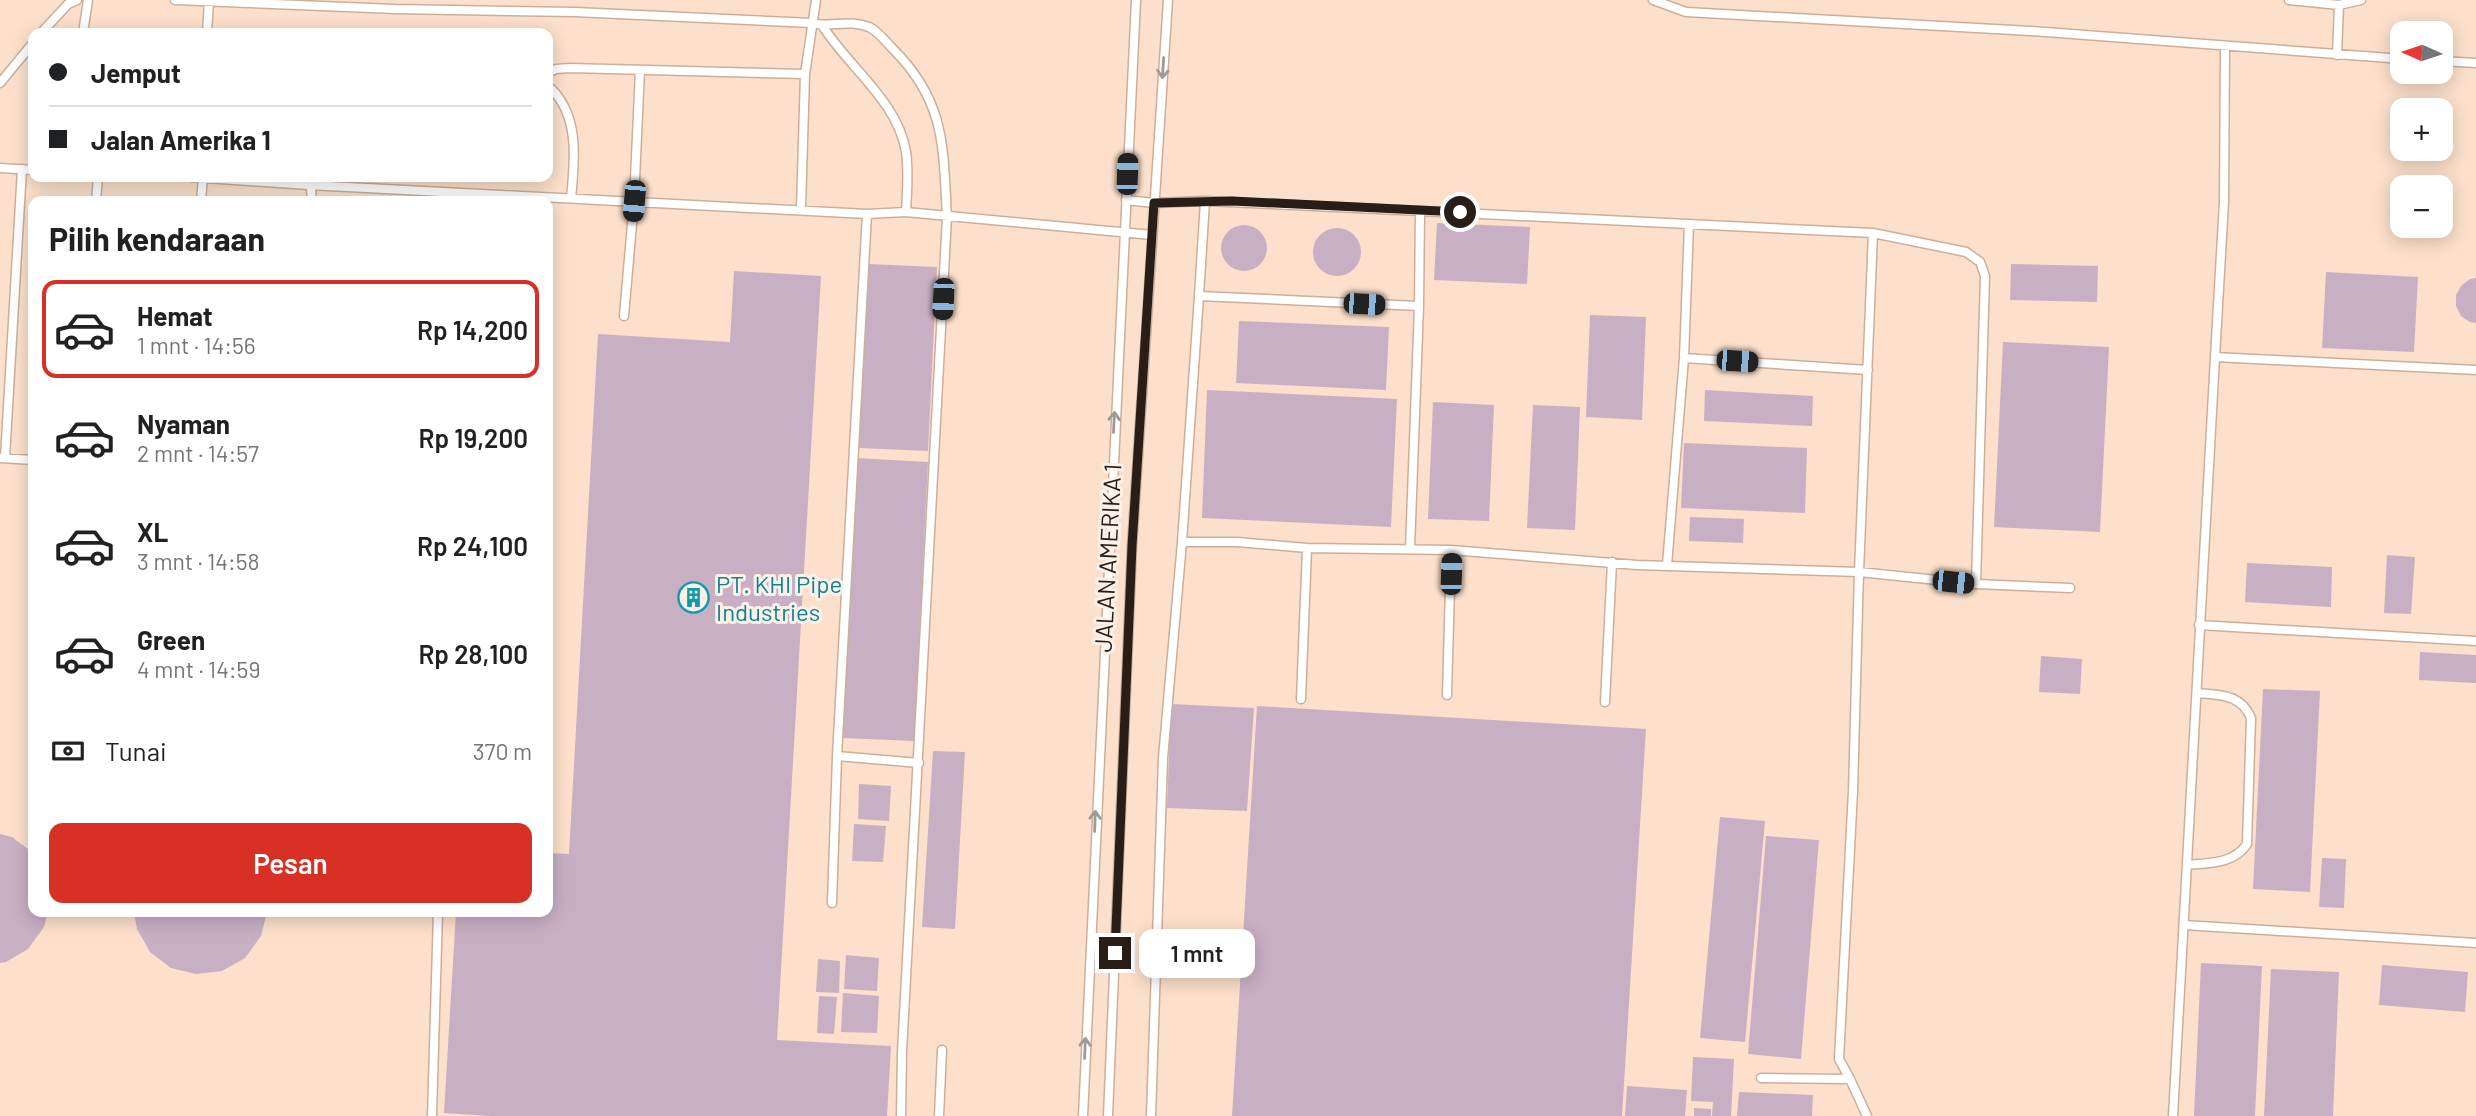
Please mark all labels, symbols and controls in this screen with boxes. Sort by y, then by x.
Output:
north arrow [2390,21,2454,84]
map controls [2390,21,2453,238]
one-way arrow [1156,56,1169,79]
text: Jemput [91,57,181,88]
button: + [2390,98,2453,161]
text: Jalan Amerika 1 [91,124,271,155]
car [1116,153,1139,195]
button: − [2390,175,2453,238]
car [622,179,647,223]
route start [1444,196,1476,228]
text: Pilih kendaraan [49,219,265,257]
car [932,277,955,321]
car [1343,292,1386,316]
icon: car [53,298,116,361]
text: Hemat [137,300,213,331]
text: Rp 14,200 [417,314,528,345]
text: 1 mnt · 14:56 [137,331,256,359]
car [1716,349,1759,373]
icon: car [53,406,116,469]
text: Nyaman [137,408,230,439]
one-way arrow [1108,411,1121,434]
text: Rp 19,200 [419,422,528,453]
text: 2 mnt · 14:57 [137,439,259,467]
street label: JALAN AMERIKA 1 [1088,463,1126,653]
icon: car [53,514,116,577]
text: XL [137,516,168,547]
text: Rp 24,100 [417,530,528,561]
text: 3 mnt · 14:58 [137,547,260,575]
car [1440,553,1463,595]
place label: PT. KHI Pipe Industries [716,569,842,626]
car [1932,569,1975,595]
building icon: PT. KHI Pipe Industries [676,580,710,614]
icon: car [53,622,116,685]
text: Green [137,624,205,655]
text: Rp 28,100 [418,638,528,669]
text: 4 mnt · 14:59 [137,655,260,683]
icon: cash [49,732,87,770]
text: Tunai [105,735,167,766]
text: 370 m [473,737,532,765]
one-way arrow [1089,809,1102,832]
button: Pesan [49,823,532,903]
callout: 1 mnt [1140,928,1255,978]
route end [1099,937,1131,969]
text: 1 mnt [1171,939,1223,967]
one-way arrow [1079,1037,1092,1060]

